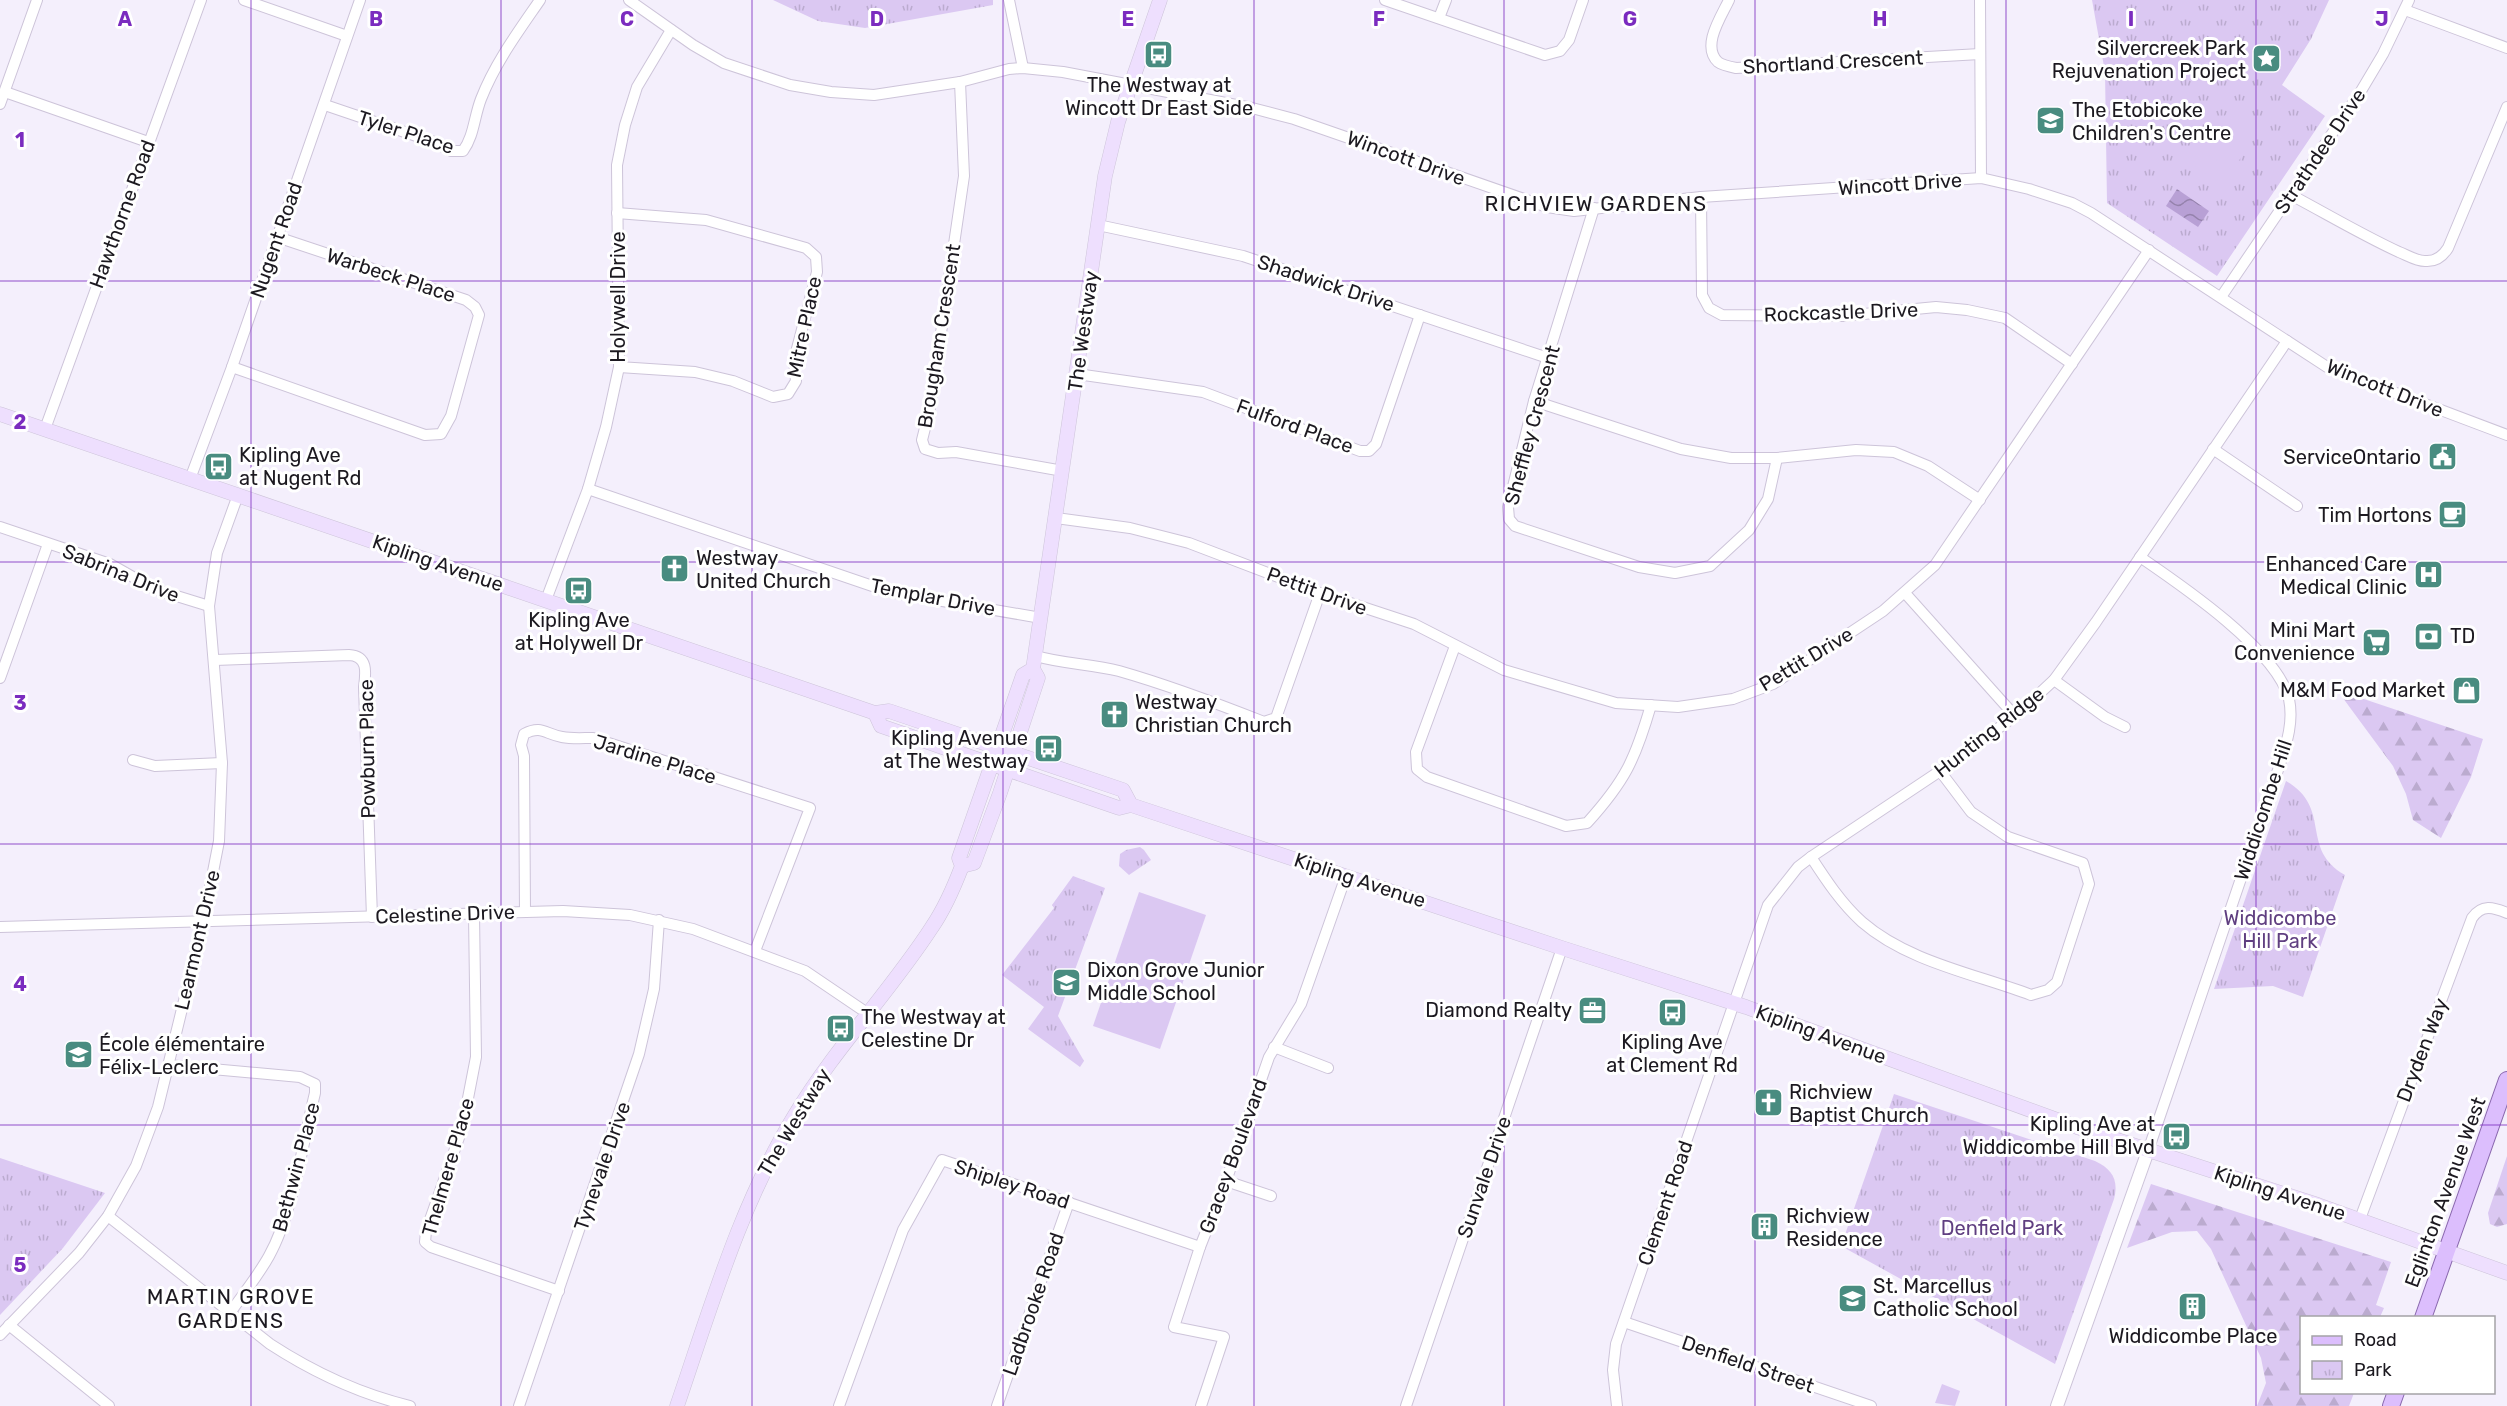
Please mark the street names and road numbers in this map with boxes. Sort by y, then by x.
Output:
street label: Shortland Crescent [1742,45,1924,79]
street label: Strathdee Drive [2269,84,2371,218]
street label: Tyler Place [355,105,457,159]
street label: Wincott Drive [1344,126,1468,190]
street label: Hawthorne Road [84,137,160,291]
street label: Wincott Drive [1837,168,1963,200]
street label: Nugent Road [245,179,307,301]
street label: Holywell Drive [606,231,630,363]
street label: Brougham Crescent [913,242,965,430]
street label: Warbeck Place [323,243,459,307]
street label: Shadwick Drive [1254,250,1398,316]
street label: The Westway [1063,269,1103,393]
street label: Mitre Place [782,274,826,380]
street label: Rockcastle Drive [1763,297,1919,327]
street label: Sheffley Crescent [1499,342,1565,507]
street label: Wincott Drive [2323,354,2447,422]
street label: Fulford Place [1233,394,1357,458]
street label: Kipling Avenue [369,529,507,597]
street label: Sabrina Drive [59,539,183,607]
street label: Pettit Drive [1263,562,1371,620]
street label: Templar Drive [869,573,997,621]
street label: Pettit Drive [1755,622,1857,696]
street label: Powburn Place [354,679,380,819]
street label: Hunting Ridge [1929,682,2049,782]
street label: Jardine Place [591,729,719,789]
street label: Widdicombe Hill [2229,737,2297,883]
street label: Kipling Avenue [1291,847,1429,913]
street label: Learmont Drive [169,868,225,1012]
street label: Celestine Drive [375,900,515,928]
street label: Dryden Way [2391,995,2453,1105]
street label: Kipling Avenue [1753,999,1889,1069]
street label: The Westway [752,1064,836,1180]
street label: Gracey Boulevard [1194,1075,1272,1237]
street label: Eglinton Avenue West [2399,1093,2491,1290]
street label: Thelmere Place [417,1095,479,1239]
street label: Tynevale Drive [569,1098,635,1234]
street label: Bethwin Place [267,1100,325,1234]
street label: Sunvale Drive [1452,1113,1516,1241]
street label: Clement Road [1632,1137,1698,1269]
street label: Shipley Road [951,1154,1073,1214]
street label: Kipling Avenue [2211,1160,2349,1226]
street label: Ladbrooke Road [997,1229,1069,1379]
street label: Denfield Street [1679,1330,1818,1398]

